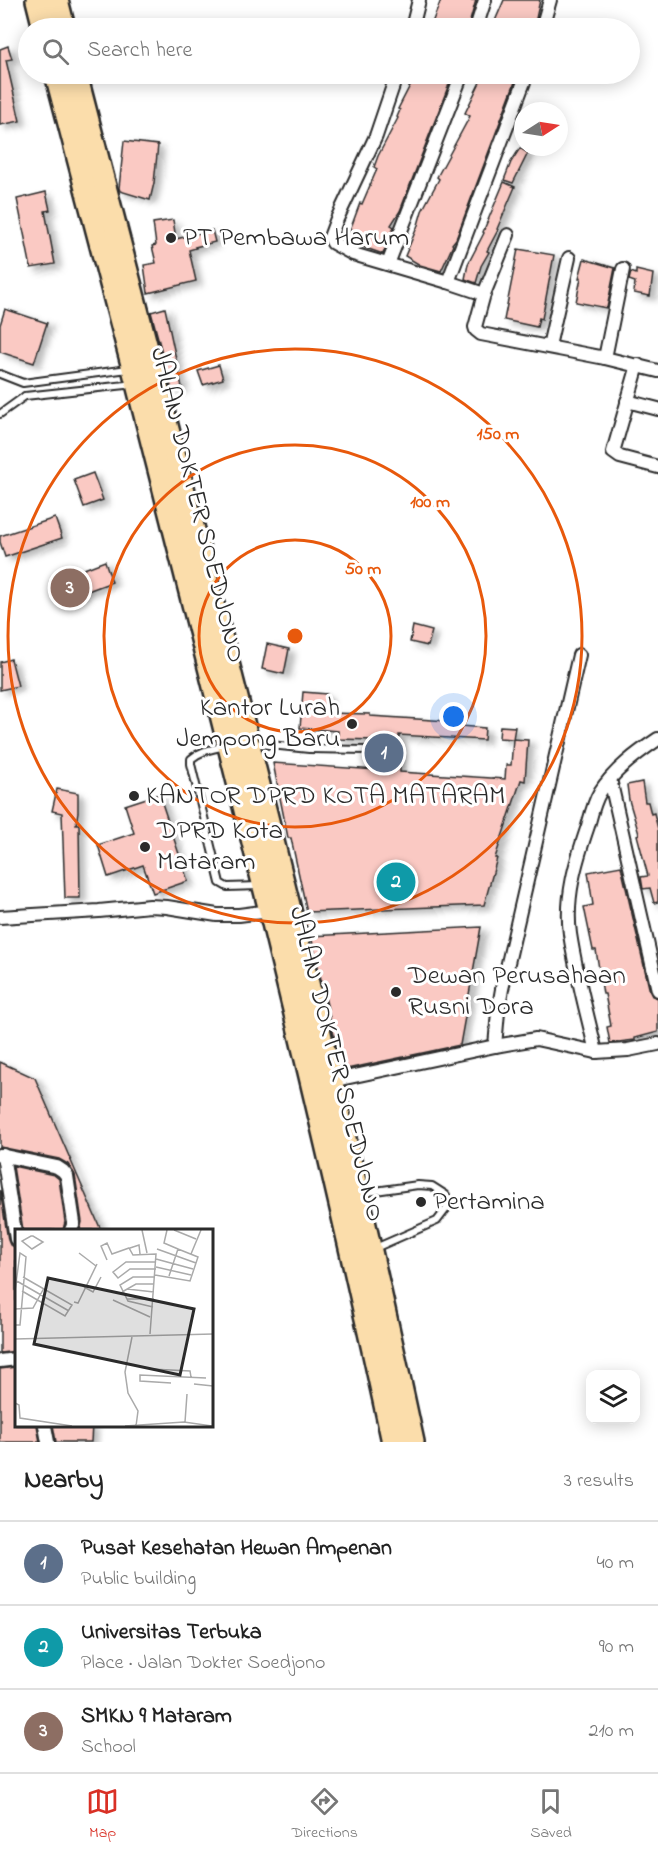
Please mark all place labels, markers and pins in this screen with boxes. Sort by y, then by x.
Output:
place label: PT Pembawa Harum [183,219,409,258]
marker: PT Pembawa Harum [164,231,178,245]
pin: 3 [50,566,90,610]
centre of rings [285,626,305,646]
place label: Kantor Lurah Jempong Baru [176,689,340,759]
marker: Kantor Lurah Jempong Baru [345,717,359,731]
pin: 1 [364,730,404,776]
place label: KANTOR DPRD KOTA MATARAM [146,777,505,816]
marker: KANTOR DPRD KOTA MATARAM [127,789,141,803]
place label: DPRD Kota Mataram [156,812,283,882]
marker: DPRD Kota Mataram [138,840,152,854]
pin: 2 [376,860,416,904]
place label: Dewan Perusahaan Rusni Dora [407,957,626,1027]
marker: Dewan Perusahaan Rusni Dora [389,985,403,999]
place label: Pertamina [433,1183,545,1222]
marker: Pertamina [414,1195,428,1209]

